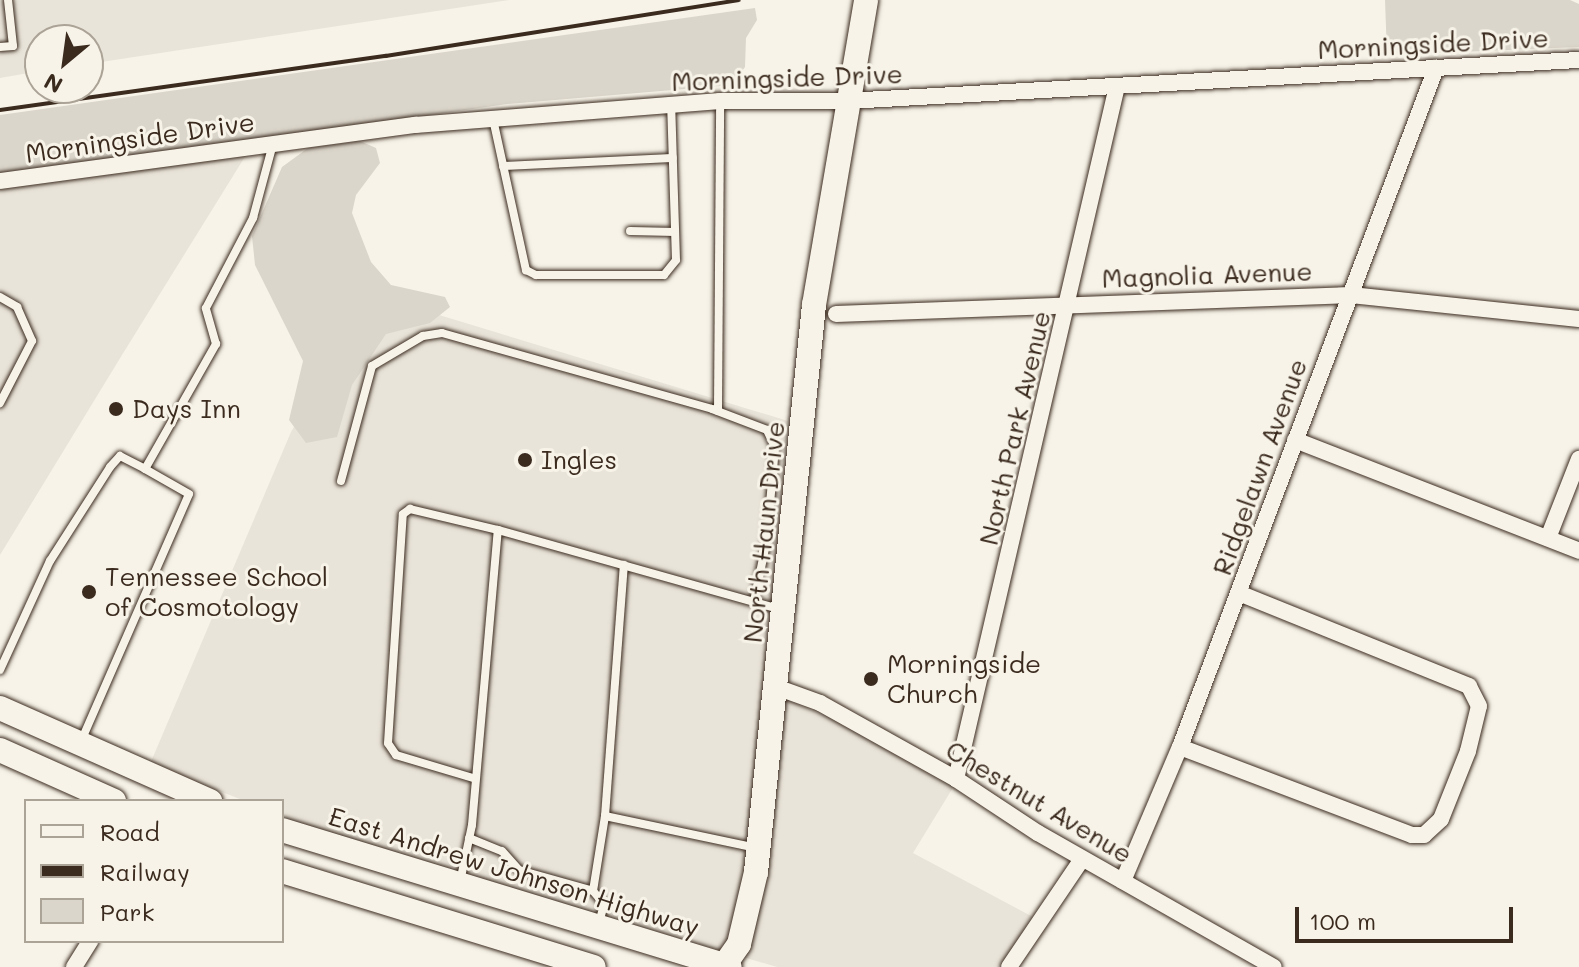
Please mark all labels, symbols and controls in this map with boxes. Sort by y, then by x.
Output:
street label: Morningside Drive [1317,22,1549,66]
north arrow [24,24,104,104]
street label: Morningside Drive [671,58,903,98]
text: N [39,67,67,100]
street label: Morningside Drive [23,106,257,170]
street label: Magnolia Avenue [1101,256,1313,294]
street label: North Park Avenue [973,308,1057,548]
street label: Ridgelawn Avenue [1206,355,1314,579]
place label: Days Inn [132,393,241,425]
marker: Days Inn [107,400,125,418]
street label: North Haun Drive [737,420,791,644]
place label: Ingles [541,444,617,476]
marker: Ingles [516,451,534,469]
place label: Tennessee School of Cosmotology [105,561,328,622]
marker: Tennessee School of Cosmotology [80,583,98,601]
place label: Morningside Church [887,648,1041,710]
marker: Morningside Church [862,670,880,688]
street label: Chestnut Avenue [940,734,1138,870]
legend [24,799,284,943]
street label: East Andrew Johnson Highway [325,801,703,943]
text: Road [100,816,160,847]
text: Railway [100,856,190,887]
scale bar [1299,891,1517,941]
text: Park [100,896,154,927]
text: 100 m [1309,905,1376,936]

